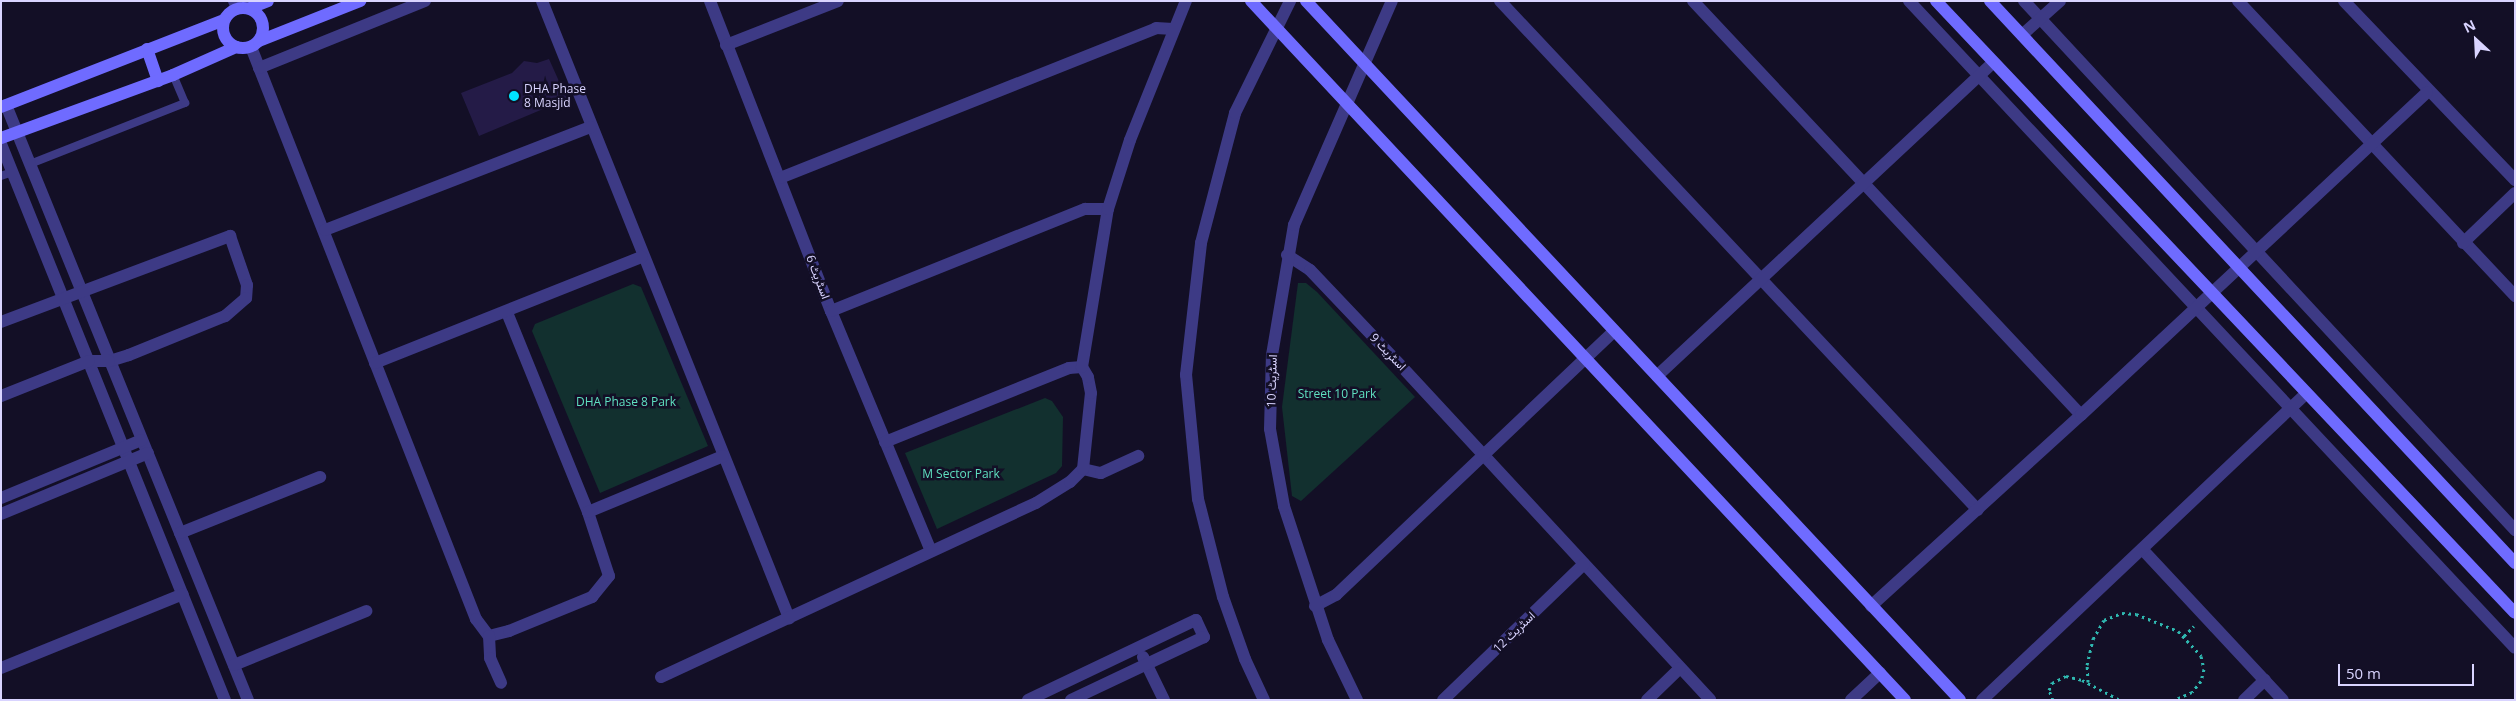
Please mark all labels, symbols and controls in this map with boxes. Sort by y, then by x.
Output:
north arrow [2451,15,2501,65]
text: N [2460,15,2479,37]
place label: DHA Phase 8 Masjid [524,82,586,110]
marker: DHA Phase 8 Masjid [508,90,520,102]
street label: اسٹریٹ 6 [803,253,833,301]
street label: اسٹریٹ 9 [1367,331,1409,373]
street label: اسٹریٹ 10 [1264,354,1280,408]
park label: Street 10 Park [1298,387,1376,401]
park label: DHA Phase 8 Park [576,395,676,409]
park label: M Sector Park [922,467,1000,481]
street label: اسٹریٹ 12 [1490,609,1538,655]
scale bar [2341,654,2477,686]
text: 50 m [2346,663,2381,683]

